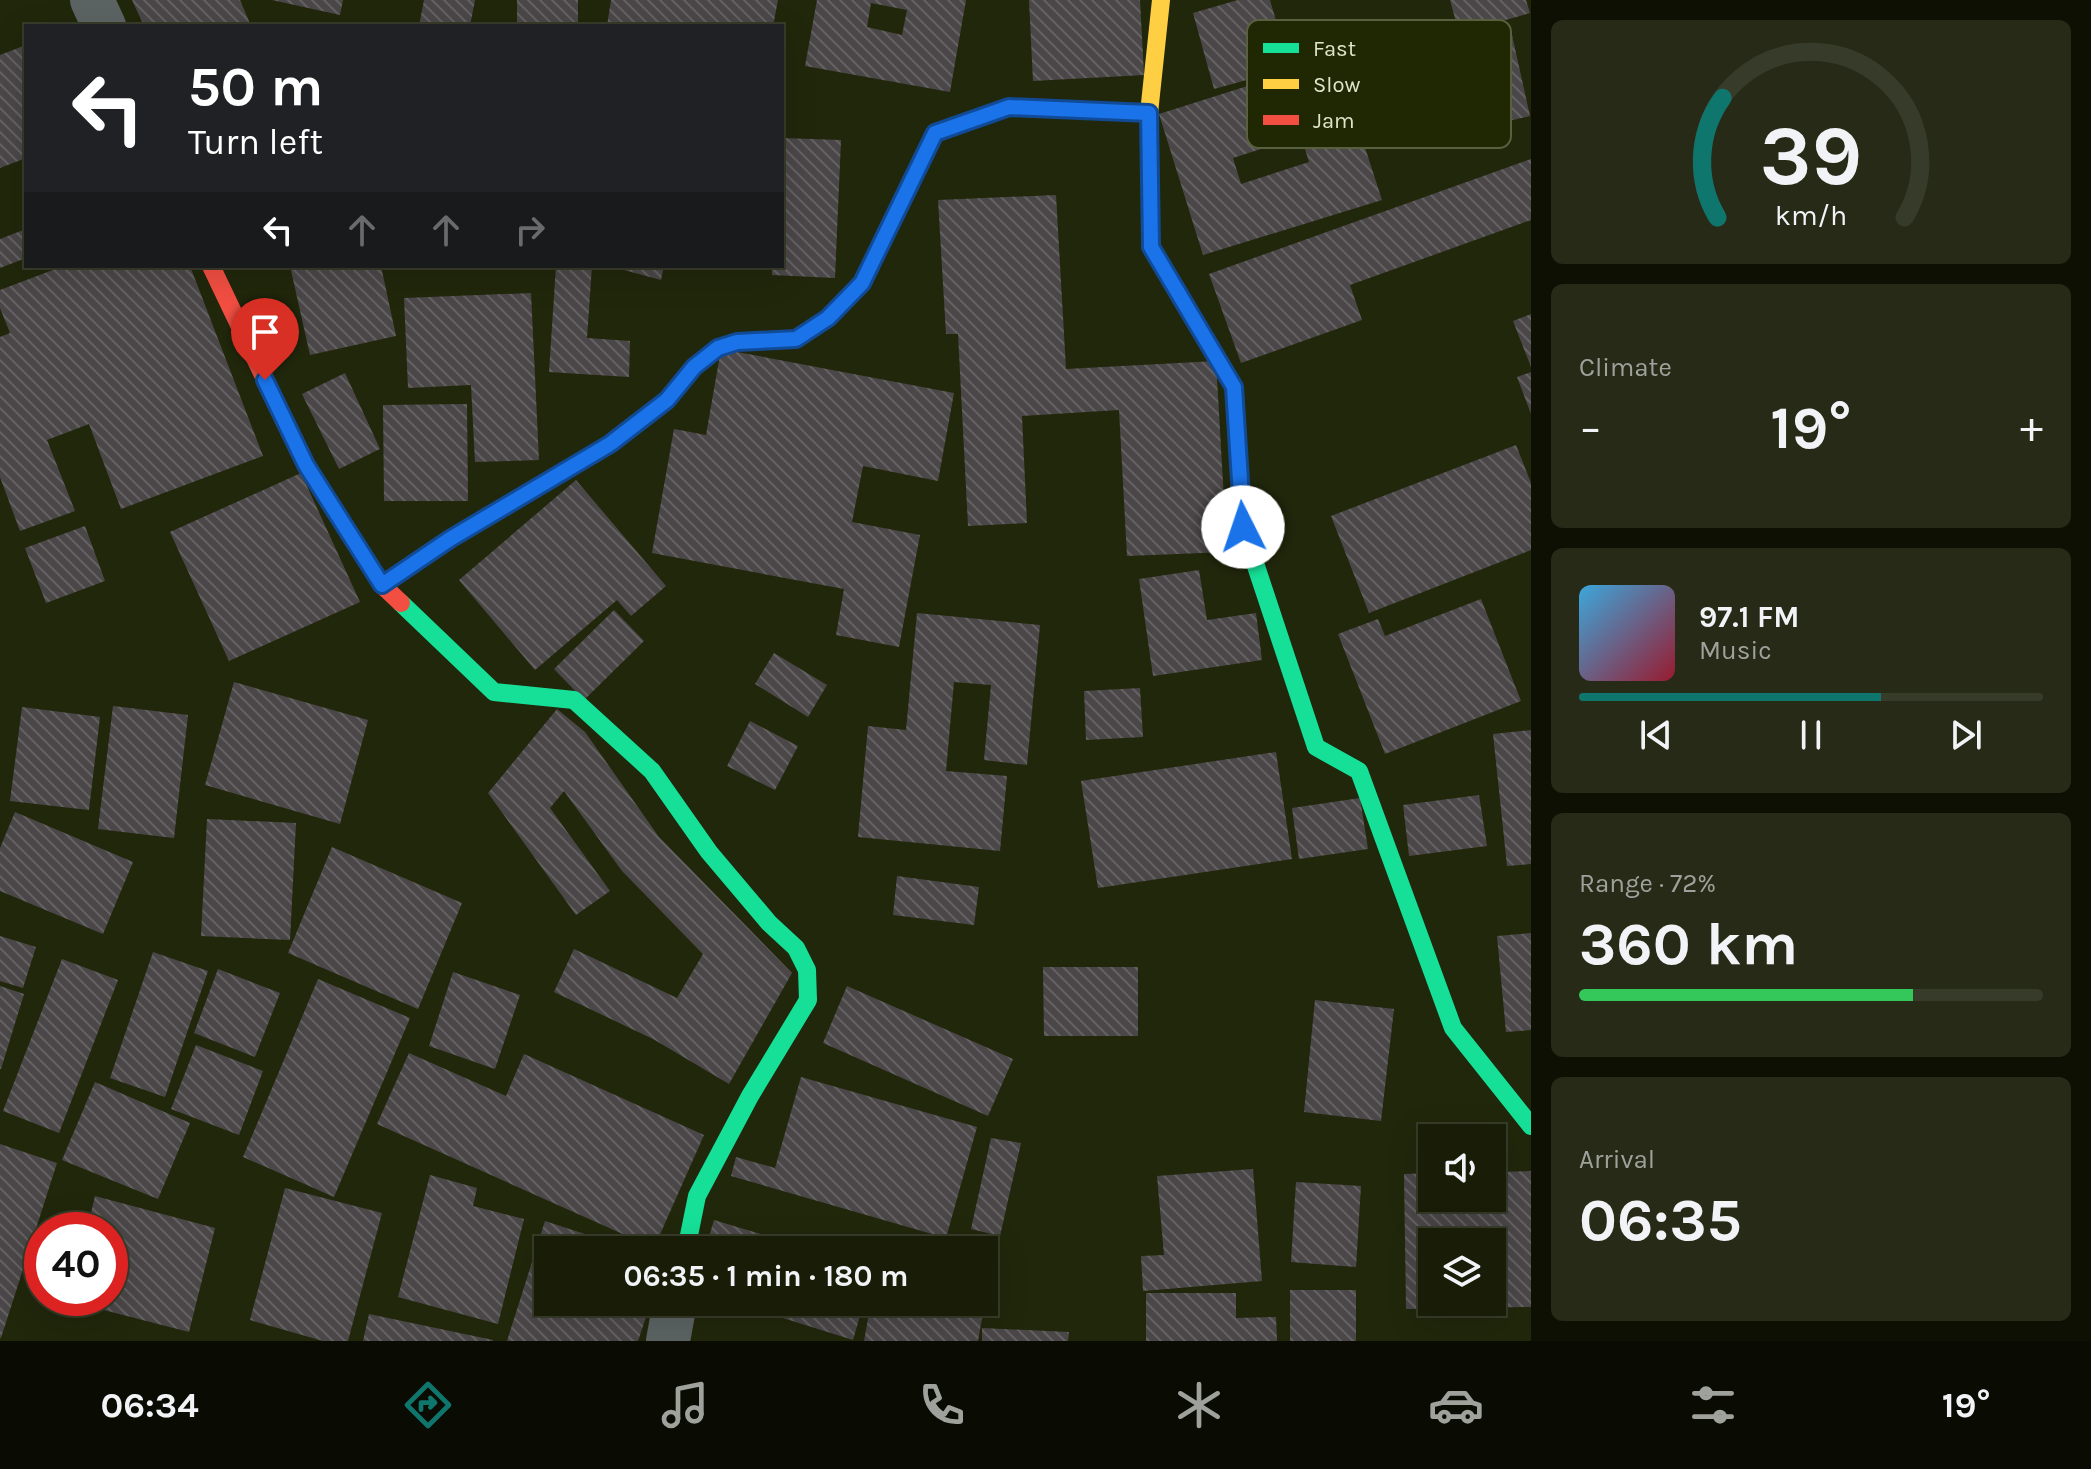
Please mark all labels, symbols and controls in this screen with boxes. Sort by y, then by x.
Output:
legend [1247,20,1511,148]
text: Fast [1313,36,1356,62]
text: 50 m [188,54,323,119]
icon: left [56,56,160,160]
text: Slow [1313,72,1360,98]
text: Jam [1313,108,1355,134]
text: 39 [1760,108,1862,205]
text: Turn left [188,121,323,163]
text: km/h [1775,199,1847,232]
icon: left [256,208,300,252]
icon: ahead [340,208,384,252]
icon: ahead [424,208,468,252]
icon: right [508,208,552,252]
pin [231,298,299,380]
icon: arrive [243,310,287,354]
text: Climate [1579,352,1672,383]
text: 19° [1770,393,1852,463]
text: − [1579,402,1602,453]
text: + [2020,402,2043,453]
position arrow [1201,485,1285,569]
text: 97.1 FM [1699,599,1800,635]
text: Music [1699,635,1772,666]
icon: previous [1634,713,1678,757]
icon: pause [1789,713,1833,757]
icon: next [1944,713,1988,757]
text: Range · 72% [1579,868,1716,899]
text: 360 km [1579,909,1798,979]
map controls [1418,1124,1506,1316]
button: sound [1418,1124,1506,1212]
text: Arrival [1579,1144,1655,1175]
text: 06:35 [1579,1185,1742,1255]
speed limit sign: 40 [24,1212,128,1316]
button: layers [1418,1228,1506,1316]
text: 06:35 · 1 min · 180 m [623,1258,909,1294]
icon: directions [400,1377,456,1433]
icon: music [657,1377,713,1433]
icon: phone [914,1377,970,1433]
icon: climate [1171,1377,1227,1433]
icon: car [1428,1377,1484,1433]
icon: filters [1685,1377,1741,1433]
text: 06:34 [101,1384,199,1426]
text: 19° [1942,1384,1990,1426]

